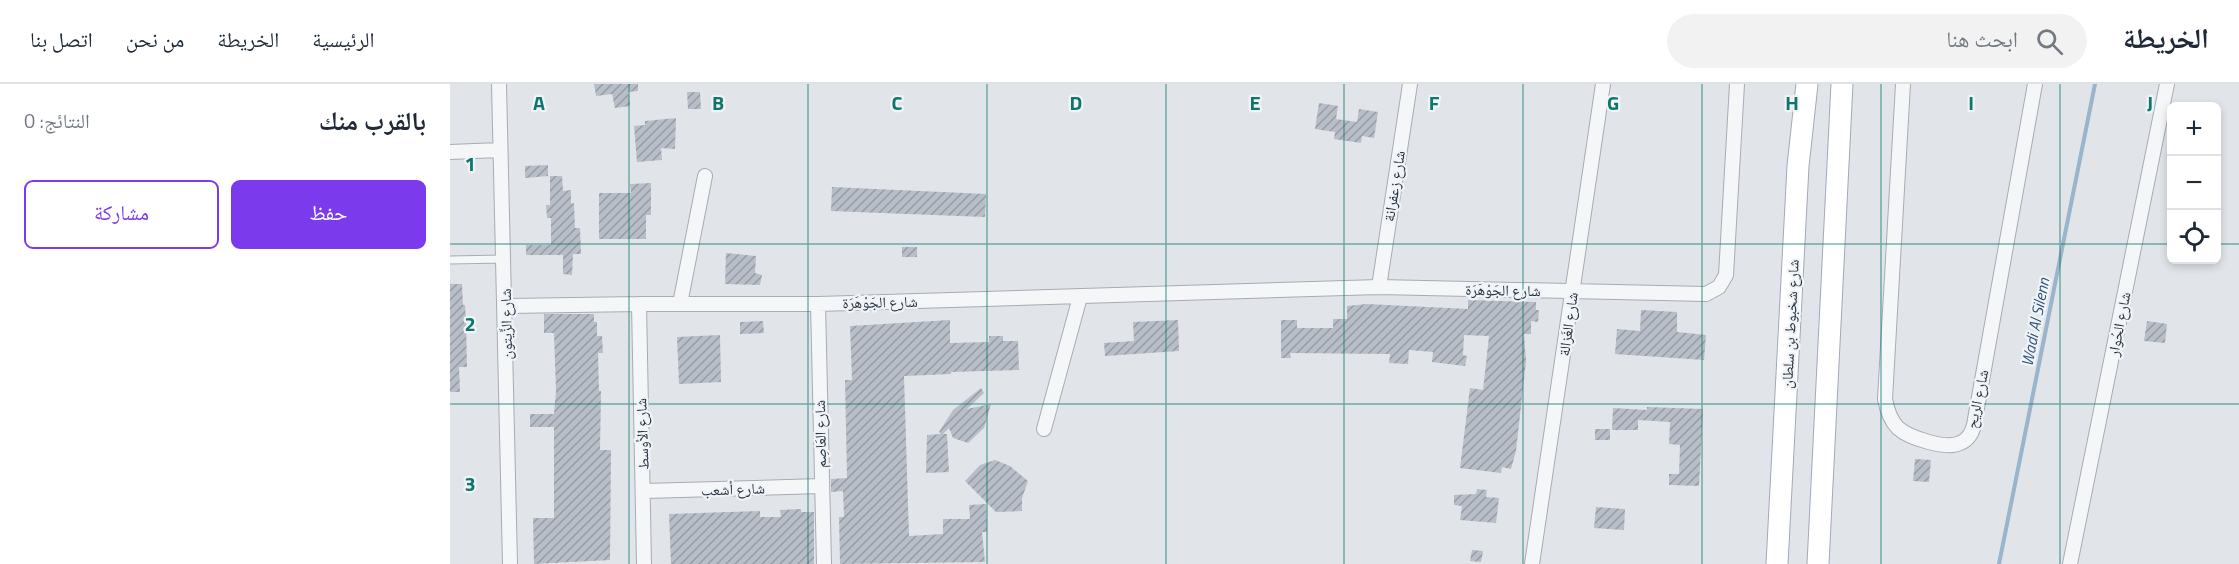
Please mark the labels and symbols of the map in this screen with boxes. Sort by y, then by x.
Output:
text: A [533,87,545,118]
text: B [712,87,724,118]
text: C [892,87,903,118]
text: D [1070,87,1082,118]
text: E [1249,87,1261,118]
text: F [1429,87,1440,118]
text: G [1607,87,1619,118]
text: H [1785,87,1799,118]
text: I [1968,87,1974,118]
text: J [2147,87,2153,118]
text: 1 [464,148,476,179]
street label: شارع زعفرانة [1377,149,1411,223]
street label: شارع شخبوط بن سلطان [1775,259,1805,389]
water label: Wadi Al Silenn [2015,275,2056,368]
street label: شارع الجَوْهَرَة [1465,278,1541,302]
street label: شارع الزَّيتون [494,288,518,360]
street label: شارع الجَوْهَرَة [842,290,918,314]
street label: شارع الغَزالة [1552,290,1584,357]
street label: شارع الحُوار [2101,290,2137,359]
text: 2 [464,308,476,339]
street label: شارع الريح [1960,367,1994,431]
street label: شارع الأوسط [629,398,655,470]
street label: شارع العَاصِم [808,400,832,468]
text: 3 [464,468,476,499]
street label: شارع أشعب [701,476,765,502]

